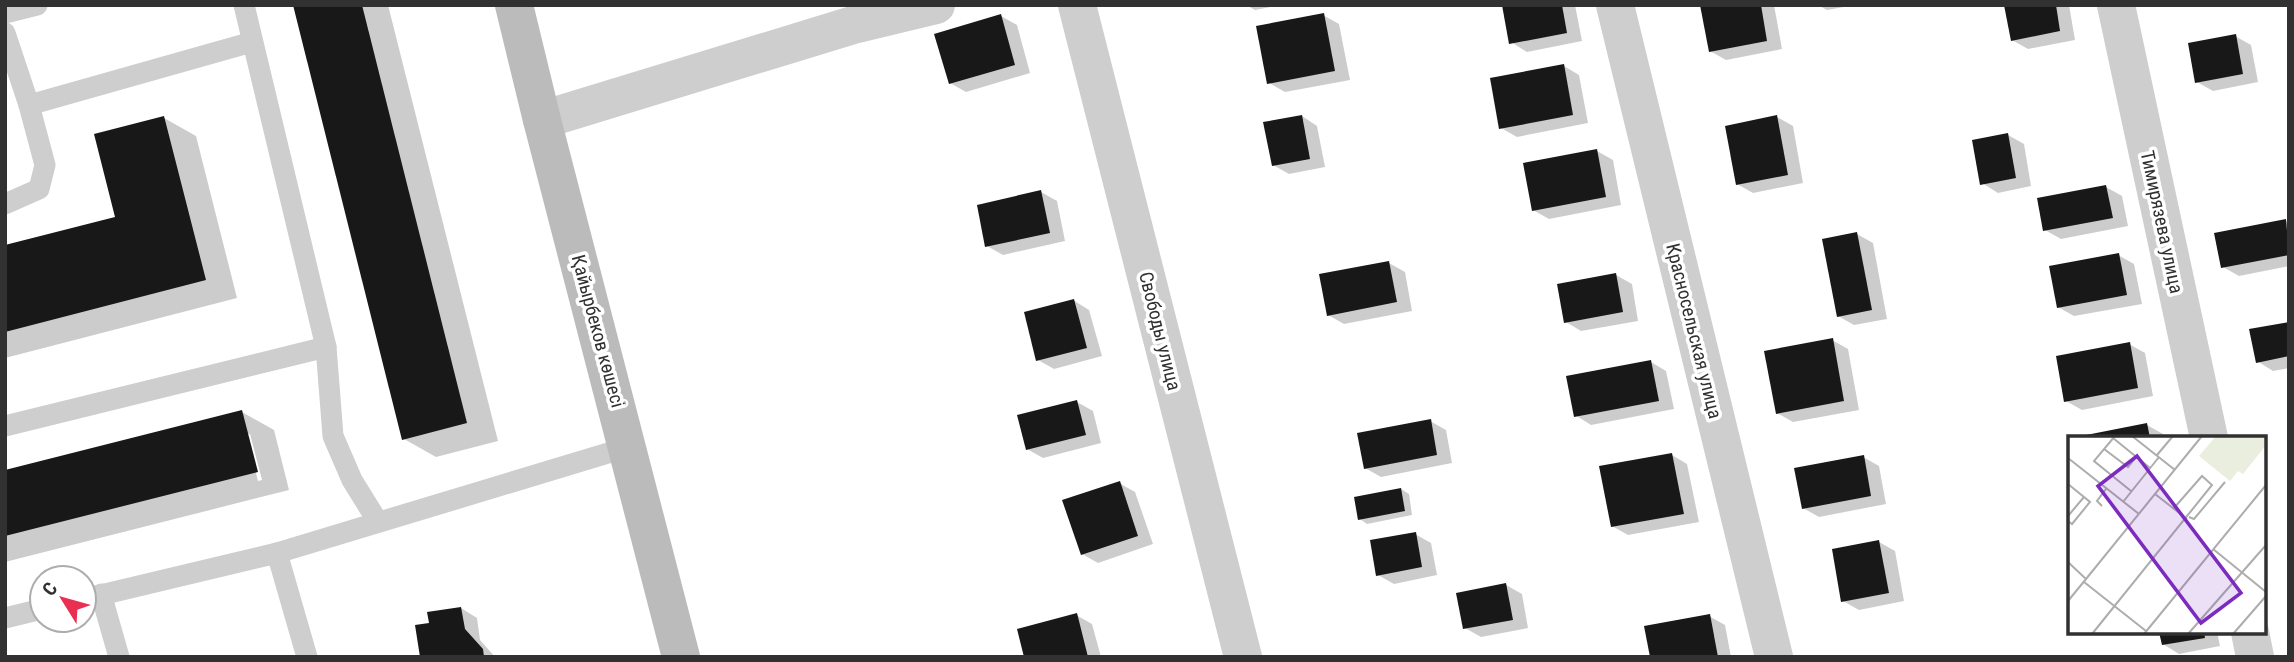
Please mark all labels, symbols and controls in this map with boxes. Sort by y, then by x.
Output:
street label: Тимирязева улица [2136,148,2188,296]
street label: Красносельская улица [1661,241,1727,421]
street label: Қайырбеков көшесі [567,252,629,410]
street label: Свободы улица [1134,269,1186,393]
inset map [2068,436,2266,634]
north arrow [28,564,98,634]
text: С [37,578,62,600]

